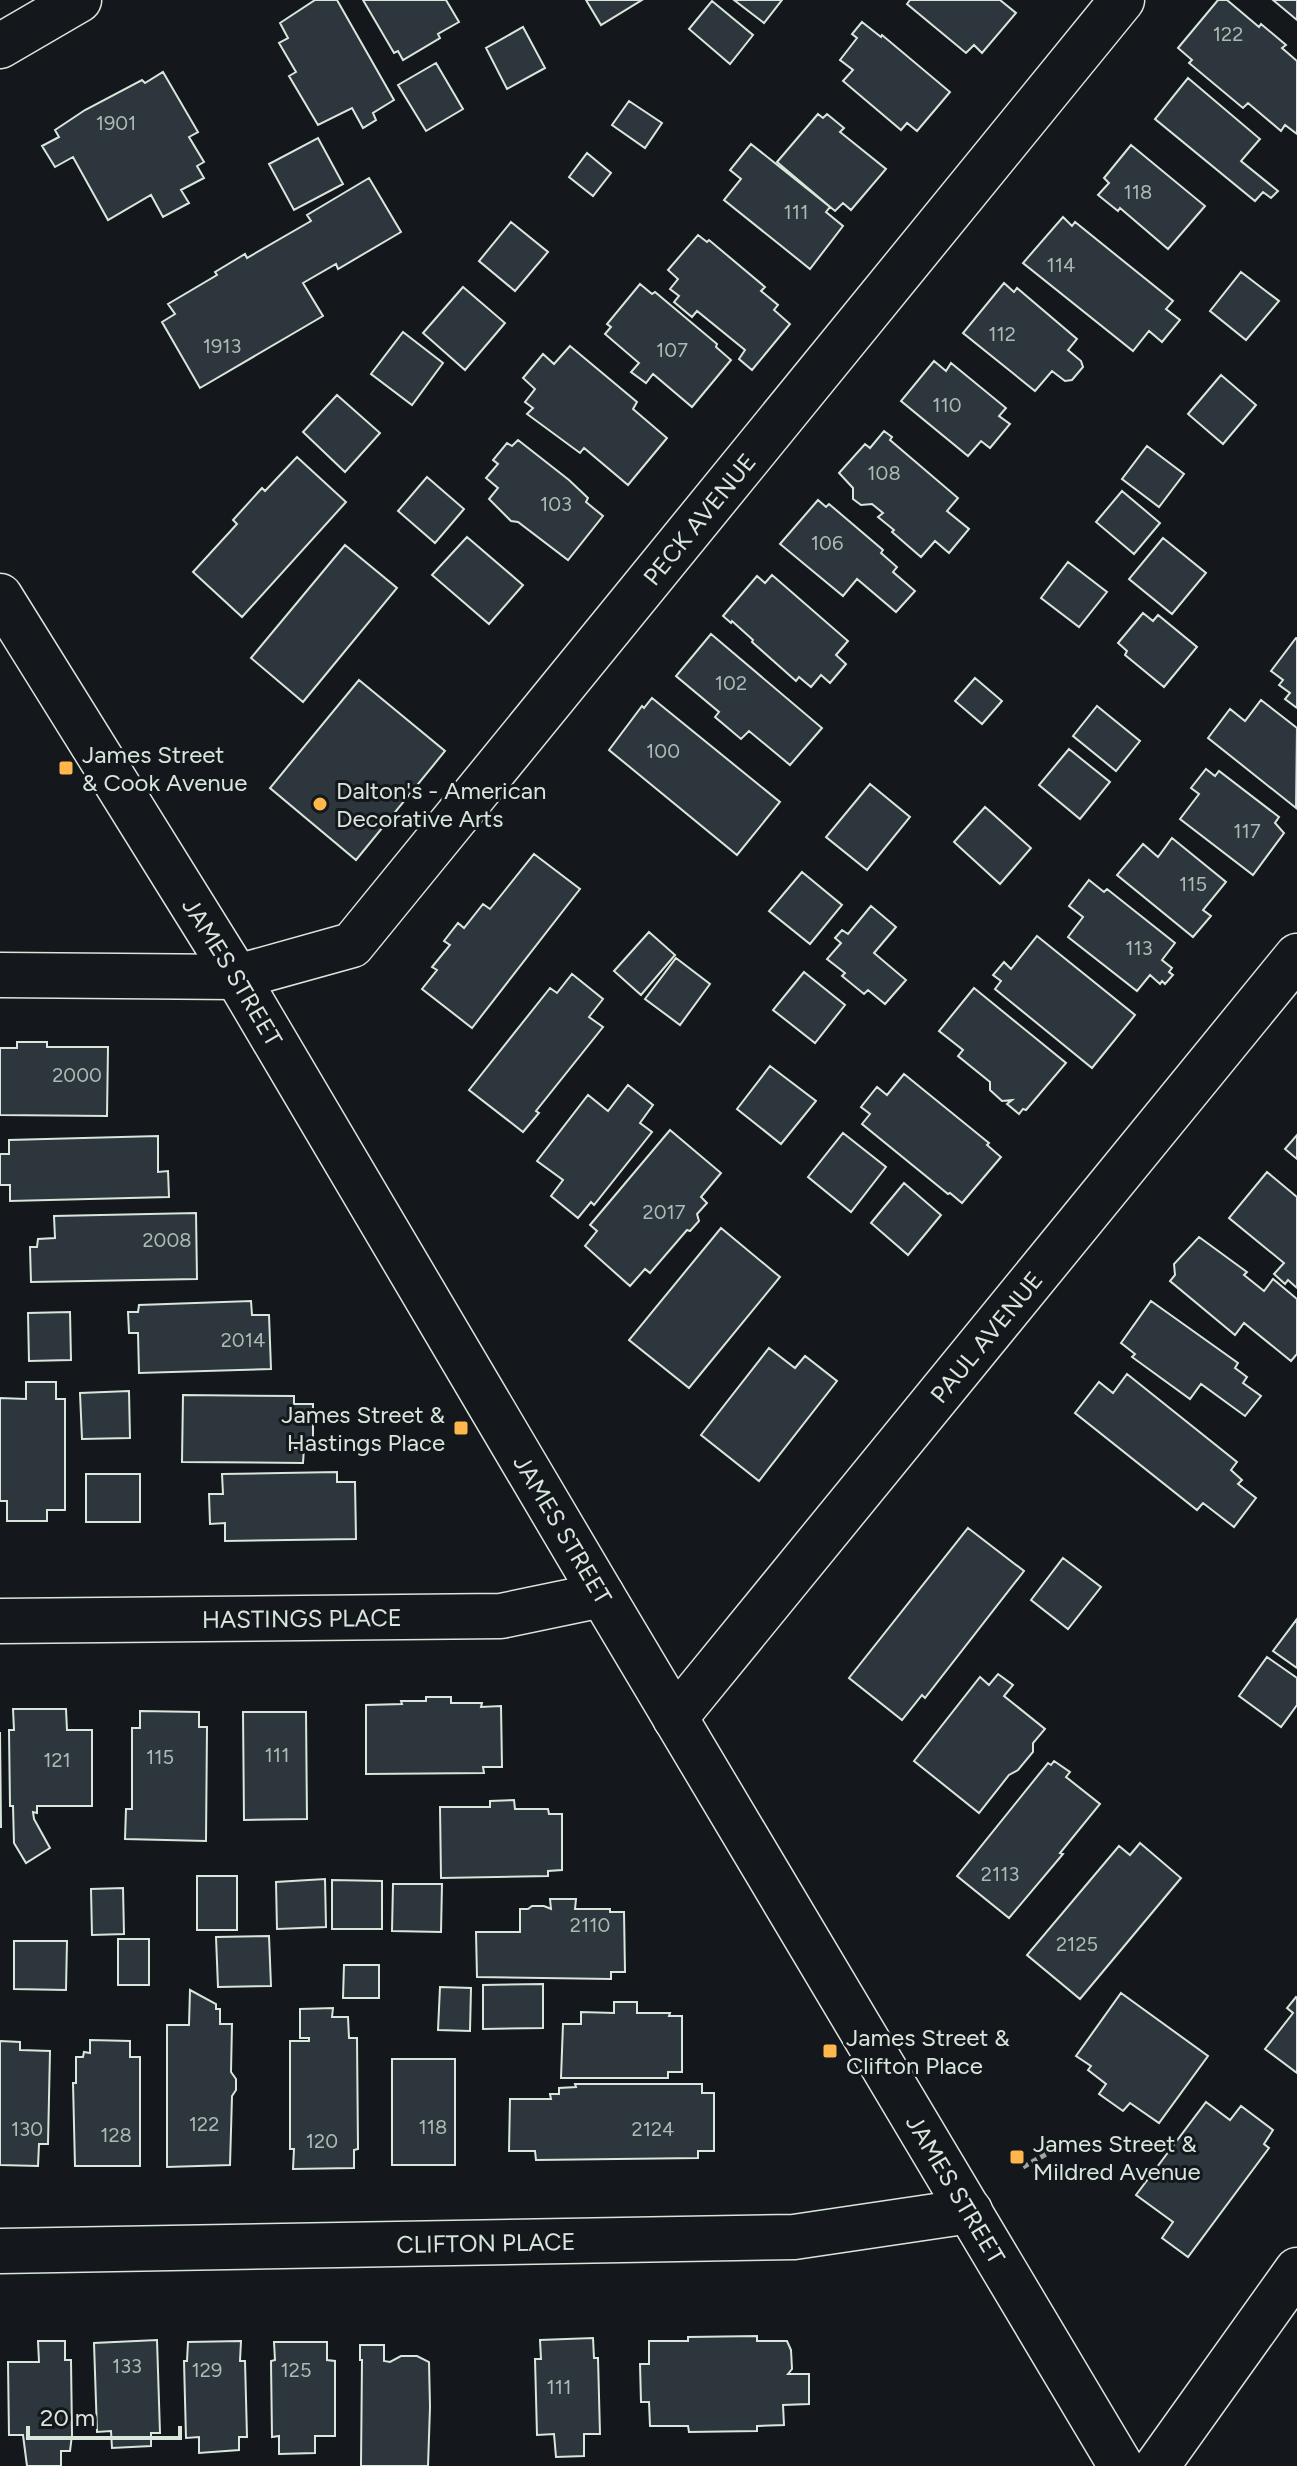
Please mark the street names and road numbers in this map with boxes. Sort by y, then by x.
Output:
street label: PECK AVENUE [637,447,762,591]
street label: JAMES STREET [177,892,289,1051]
street label: PAUL AVENUE [924,1265,1048,1409]
street label: JAMES STREET [508,1449,618,1609]
street label: HASTINGS PLACE [202,1602,402,1633]
street label: JAMES STREET [900,2109,1012,2269]
street label: CLIFTON PLACE [396,2226,576,2259]

